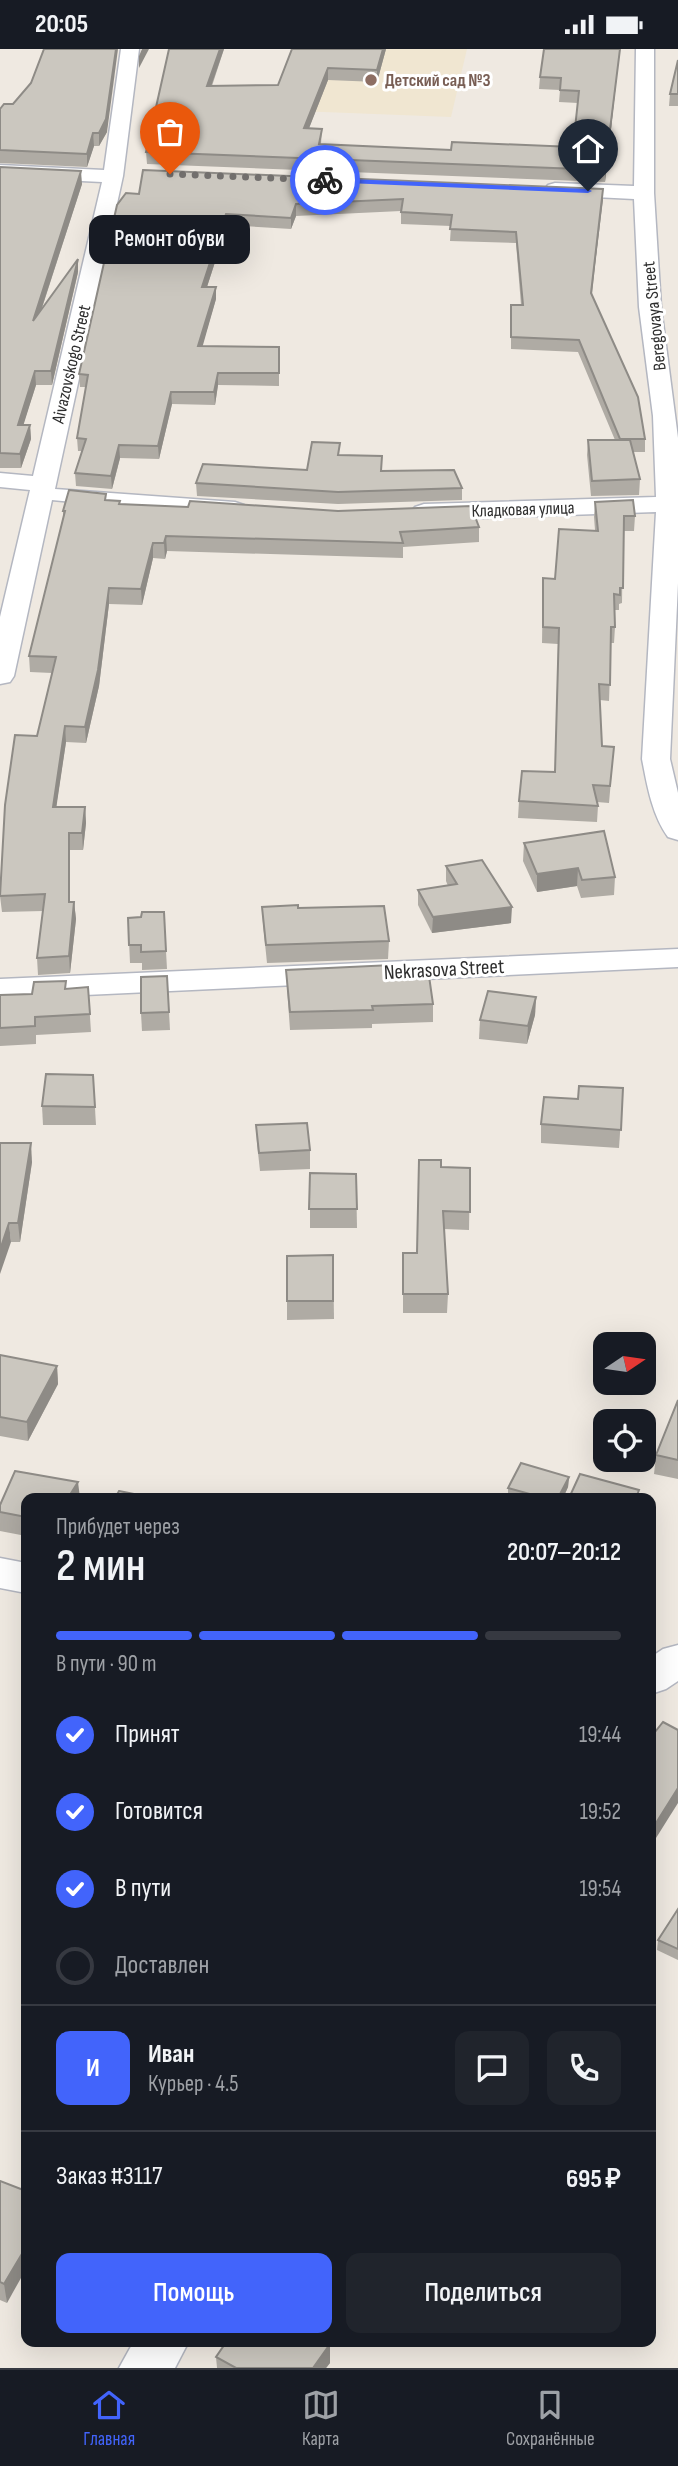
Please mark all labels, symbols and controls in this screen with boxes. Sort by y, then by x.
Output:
text: 20:05 [35,9,88,40]
place label: Детский сад №3 [385,70,491,91]
marker: Детский сад №3 [363,72,379,88]
pin [140,102,200,174]
icon: bag [151,113,189,151]
pin [558,119,618,191]
icon: home [569,130,607,168]
courier [290,145,360,215]
icon: bike [306,161,344,199]
callout: Ремонт обуви [90,216,250,265]
text: Ремонт обуви [114,225,225,253]
street label: Beregovaya Street [638,260,671,372]
street label: Aivazovskogo Street [47,302,95,426]
street label: Кладковая улица [471,497,575,522]
street label: Nekrasova Street [383,954,505,985]
north arrow [593,1332,656,1395]
map controls [593,1332,656,1472]
button: locate [593,1409,656,1472]
text: Прибудет через [56,1513,180,1541]
text: 20:07–20:12 [507,1537,621,1568]
text: 2 мин [56,1539,146,1594]
text: В пути · 90 m [56,1650,157,1678]
icon: check [56,1716,94,1754]
text: Принят [115,1719,180,1750]
text: 19:44 [579,1721,621,1749]
icon: check [56,1793,94,1831]
text: Готовится [115,1796,203,1827]
text: 19:52 [580,1798,621,1826]
icon: check [56,1870,94,1908]
text: В пути [115,1873,171,1904]
text: 19:54 [580,1875,621,1903]
text: Доставлен [115,1950,209,1981]
button: chat [455,2031,529,2105]
button: phone [547,2031,621,2105]
text: Иван [148,2039,194,2070]
text: И [86,2053,100,2084]
text: Курьер · 4.5 [148,2070,238,2098]
text: Заказ #3117 [56,2161,162,2192]
text: 695 ₽ [566,2164,621,2195]
button: Помощь [56,2253,332,2333]
button: Поделиться [346,2253,621,2333]
tab: Главная [83,2386,135,2451]
tab: Карта [302,2386,340,2451]
tab: Сохранённые [506,2386,595,2451]

